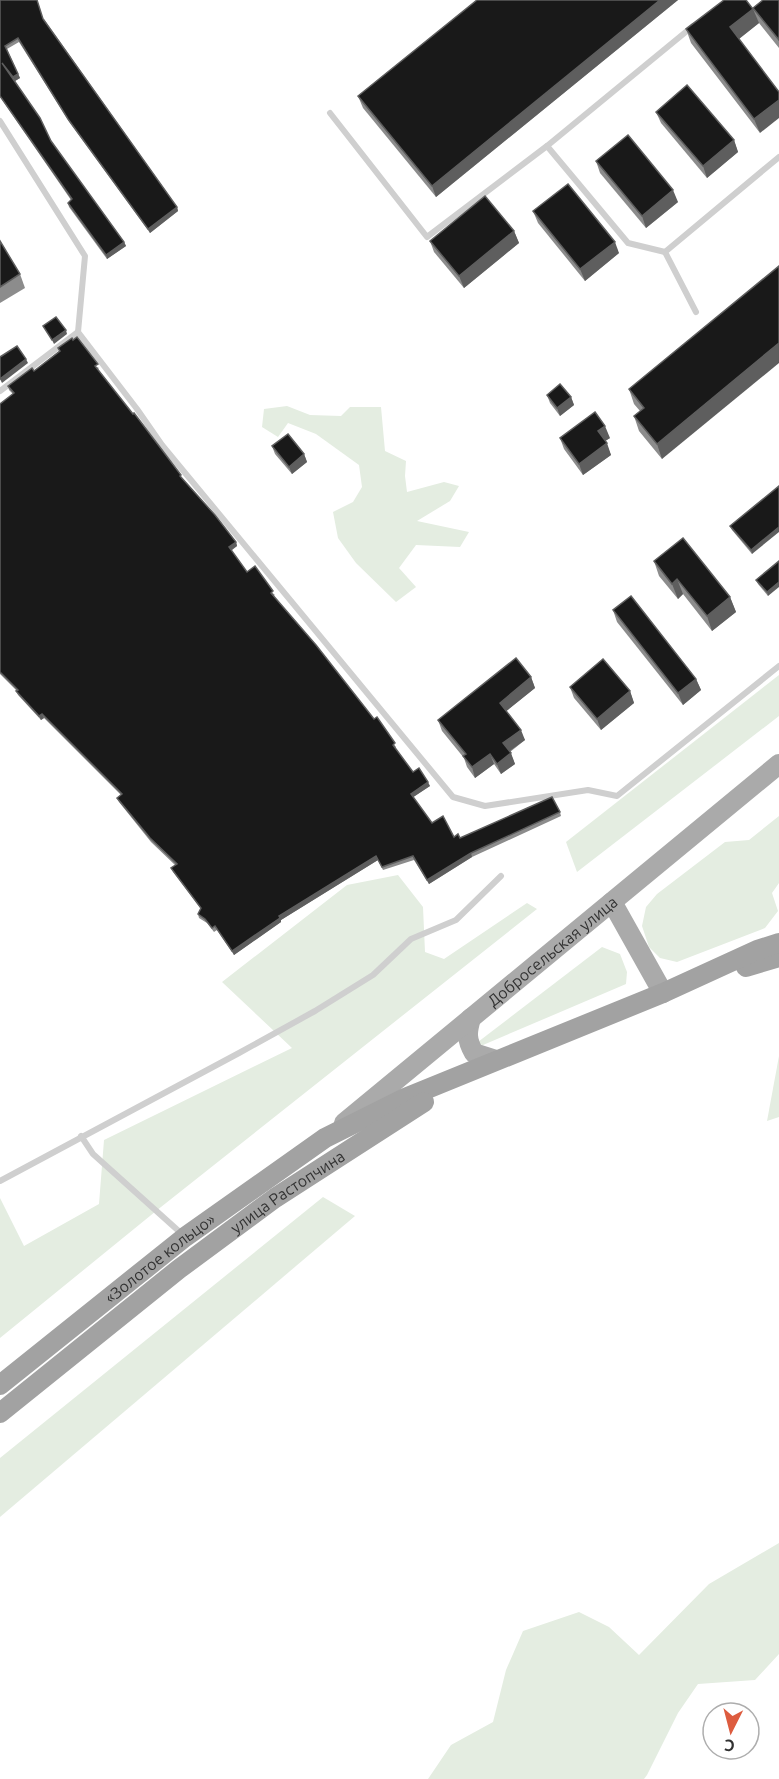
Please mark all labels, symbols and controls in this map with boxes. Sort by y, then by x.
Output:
street label: Добросельская улица [484,892,621,1010]
street label: улица Растопчина [227,1147,348,1237]
street label: «Золотое кольцо» [101,1210,218,1307]
north arrow [701,1701,761,1761]
text: С [723,1736,735,1755]

